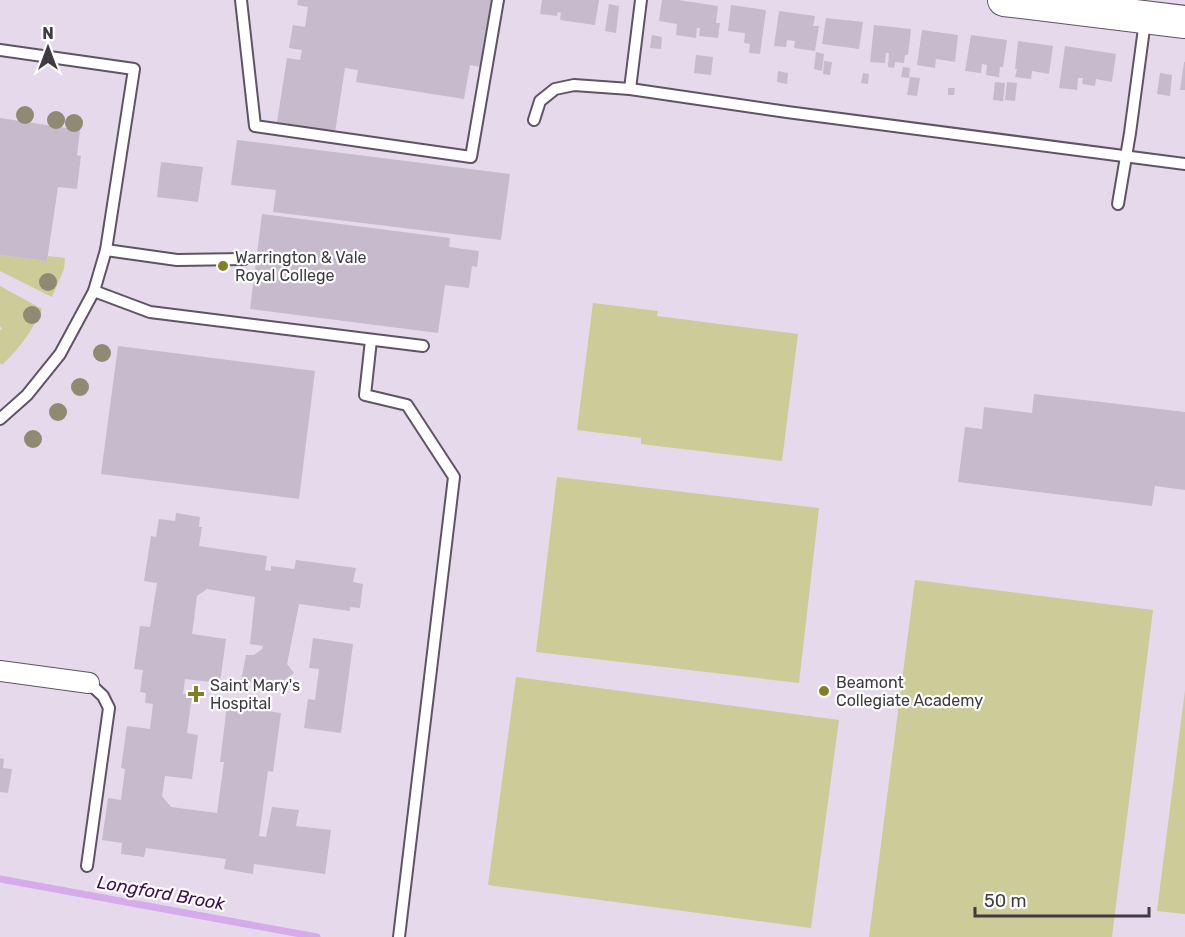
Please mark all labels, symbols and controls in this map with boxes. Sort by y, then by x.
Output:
north arrow [18,18,78,78]
text: N [42,24,54,43]
place label: Warrington & Vale Royal College [235,248,367,285]
marker: Warrington & Vale Royal College [216,259,230,273]
place label: Beamont Collegiate Academy [836,673,983,710]
place label: Saint Mary's Hospital [210,676,300,713]
marker: Beamont Collegiate Academy [817,684,831,698]
marker: Saint Mary's Hospital [187,685,205,703]
water label: Longford Brook [95,871,227,915]
scale bar [975,880,1149,918]
text: 50 m [984,890,1027,912]

